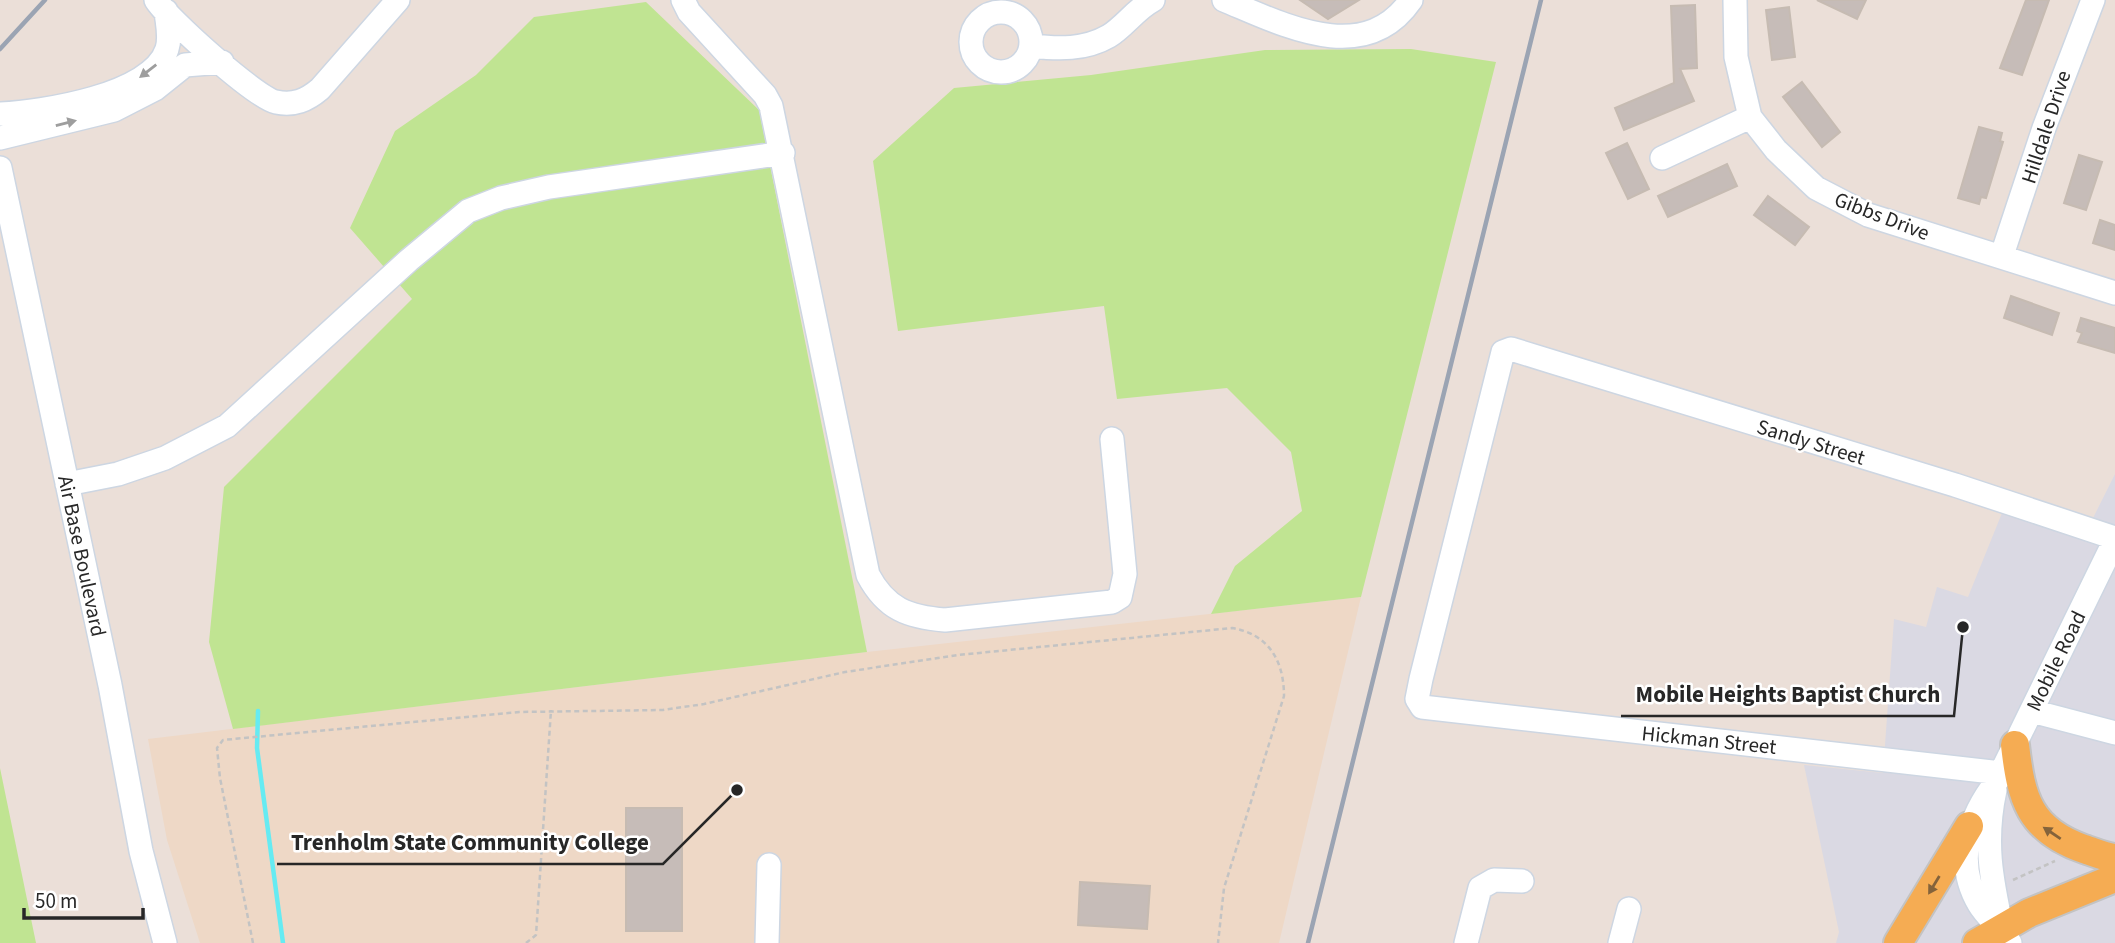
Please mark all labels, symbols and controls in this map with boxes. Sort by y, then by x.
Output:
one-way arrow [139,64,157,79]
street label: Hilldale Drive [2014,67,2078,187]
one-way arrow [56,117,78,128]
street label: Gibbs Drive [1830,184,1934,248]
street label: Sandy Street [1753,411,1869,473]
street label: Air Base Boulevard [50,473,114,639]
street label: Mobile Road [2019,606,2093,716]
callout: Mobile Heights Baptist Church [1621,672,1954,716]
text: Mobile Heights Baptist Church [1636,678,1940,711]
street label: Hickman Street [1640,718,1778,762]
callout: Trenholm State Community College [277,820,663,864]
text: Trenholm State Community College [291,826,649,859]
one-way arrow [2043,826,2061,840]
one-way arrow [1927,875,1940,894]
scale bar [24,876,144,920]
text: 50 m [35,886,77,916]

